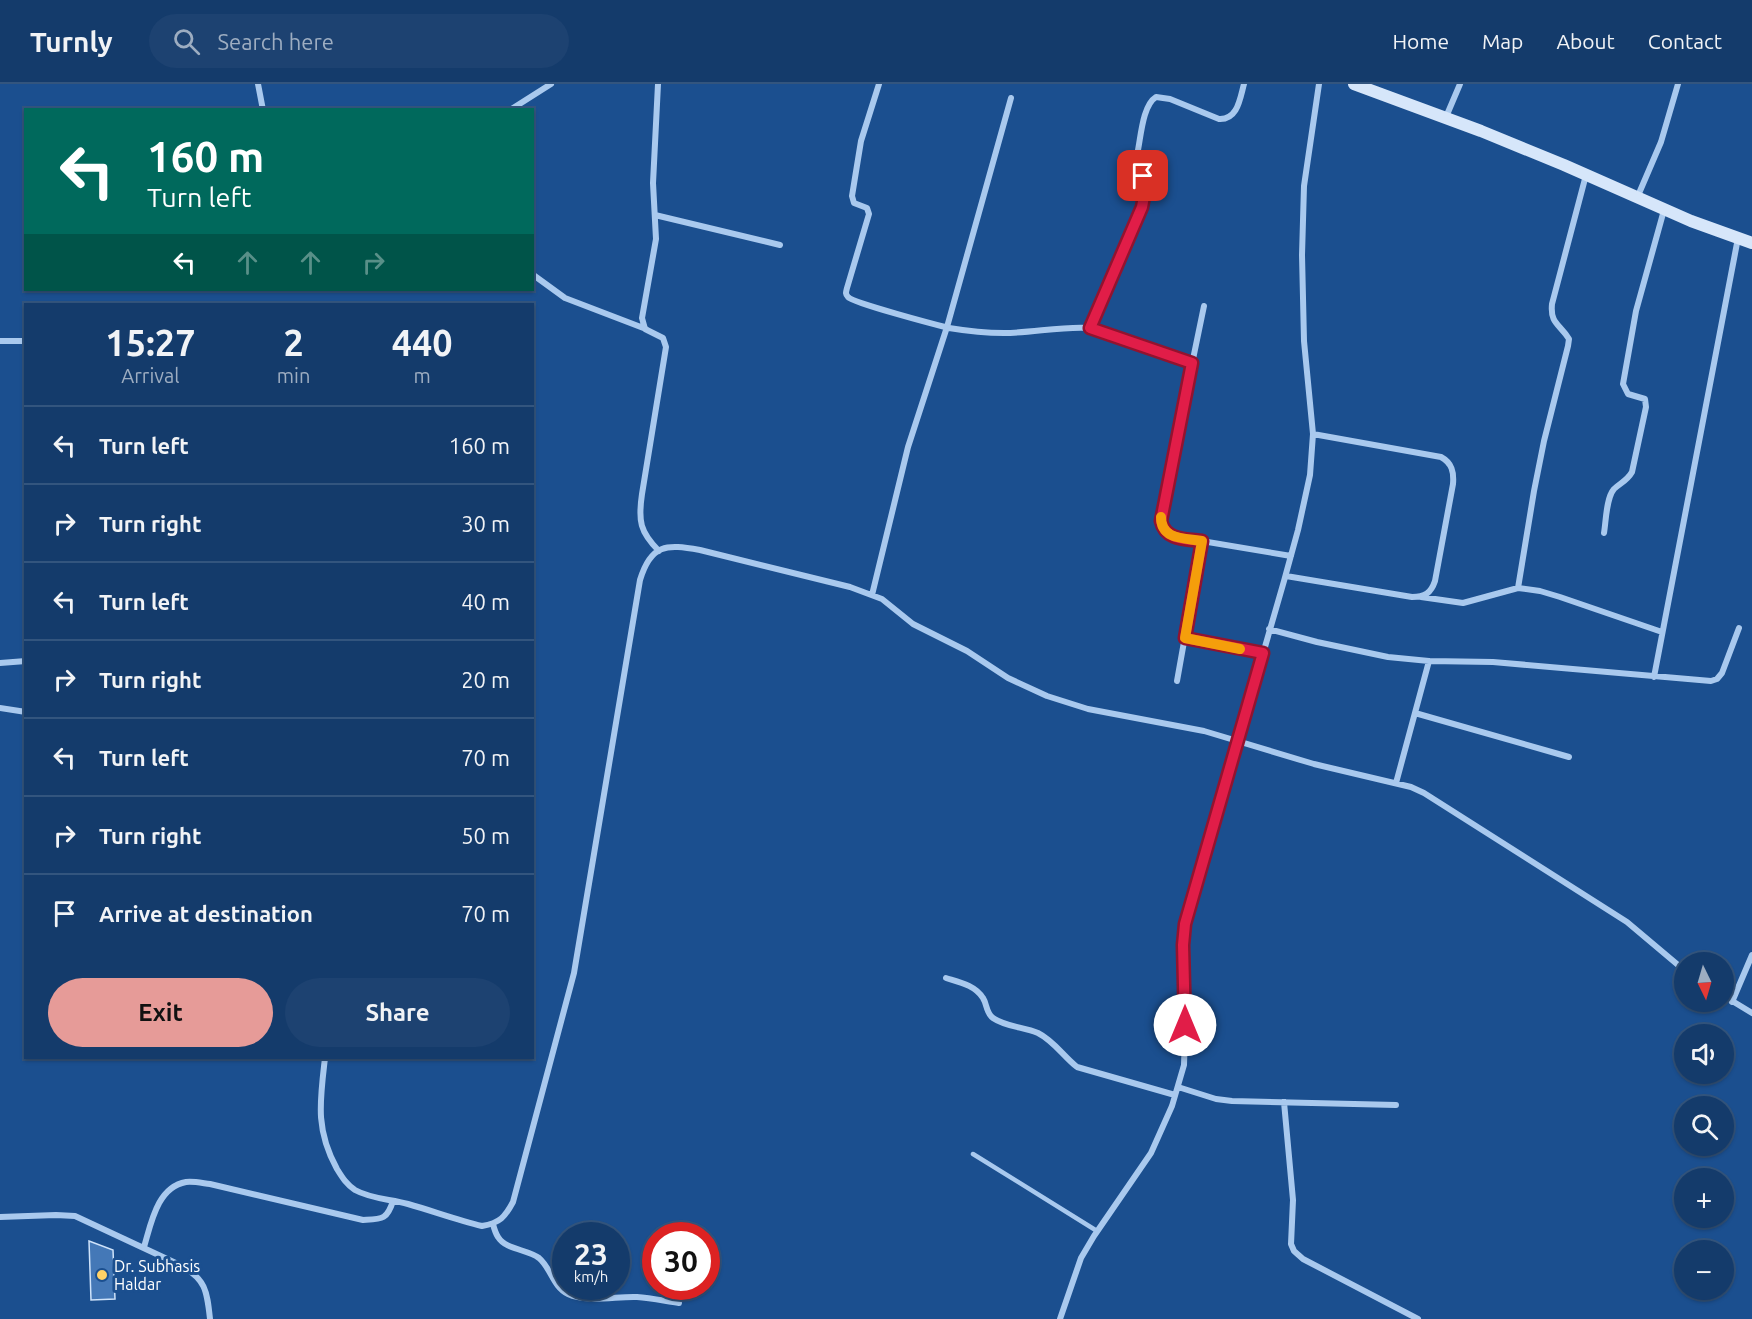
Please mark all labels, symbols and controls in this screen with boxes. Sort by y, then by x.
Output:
search box [149,14,569,68]
icon: search [170,25,203,58]
text: Turnly [30,26,113,57]
text: Search here [218,29,334,54]
text: Home [1392,29,1449,53]
text: Map [1482,29,1523,53]
text: About [1556,29,1615,53]
text: Contact [1648,29,1722,53]
icon: left [48,132,126,210]
text: 160 m [147,133,264,180]
pin [1117,150,1168,201]
icon: arrive [1126,159,1159,192]
text: Turn left [147,182,251,212]
icon: left [168,246,201,279]
icon: ahead [231,246,264,279]
icon: ahead [294,246,327,279]
icon: right [357,246,390,279]
text: 15:27 [105,322,195,363]
text: 2 [283,322,304,363]
text: 440 [392,322,453,363]
text: Arrival [121,364,180,387]
text: min [277,364,310,387]
text: m [414,364,431,387]
icon: left [48,429,81,462]
text: Turn left [99,433,189,458]
text: 160 m [449,433,510,458]
icon: right [48,507,81,540]
text: Turn right [99,511,201,536]
text: 30 m [461,511,510,536]
icon: left [48,585,81,618]
text: Turn left [99,589,189,614]
text: 40 m [461,589,510,614]
icon: right [48,663,81,696]
text: Turn right [99,667,201,692]
text: 20 m [461,667,510,692]
icon: left [48,741,81,774]
text: Turn left [99,745,189,770]
text: 70 m [461,745,510,770]
icon: right [48,819,81,852]
text: Turn right [99,823,201,848]
text: 50 m [461,823,510,848]
icon: arrive [48,897,81,930]
text: Arrive at destination [99,901,313,926]
text: 70 m [461,901,510,926]
north arrow [1674,952,1734,1012]
map controls [1674,952,1734,1300]
button: Exit [48,978,273,1047]
button: Share [285,978,510,1047]
position arrow [1153,993,1217,1057]
button: sound [1674,1024,1734,1084]
button: search [1674,1096,1734,1156]
button: + [1674,1168,1734,1228]
speed limit sign: 30 [642,1222,720,1300]
text: 23 [574,1237,608,1271]
button: − [1674,1240,1734,1300]
place label: Dr. Subhasis Haldar [114,1257,200,1293]
marker: Dr. Subhasis Haldar [95,1268,109,1282]
text: km/h [574,1268,608,1285]

